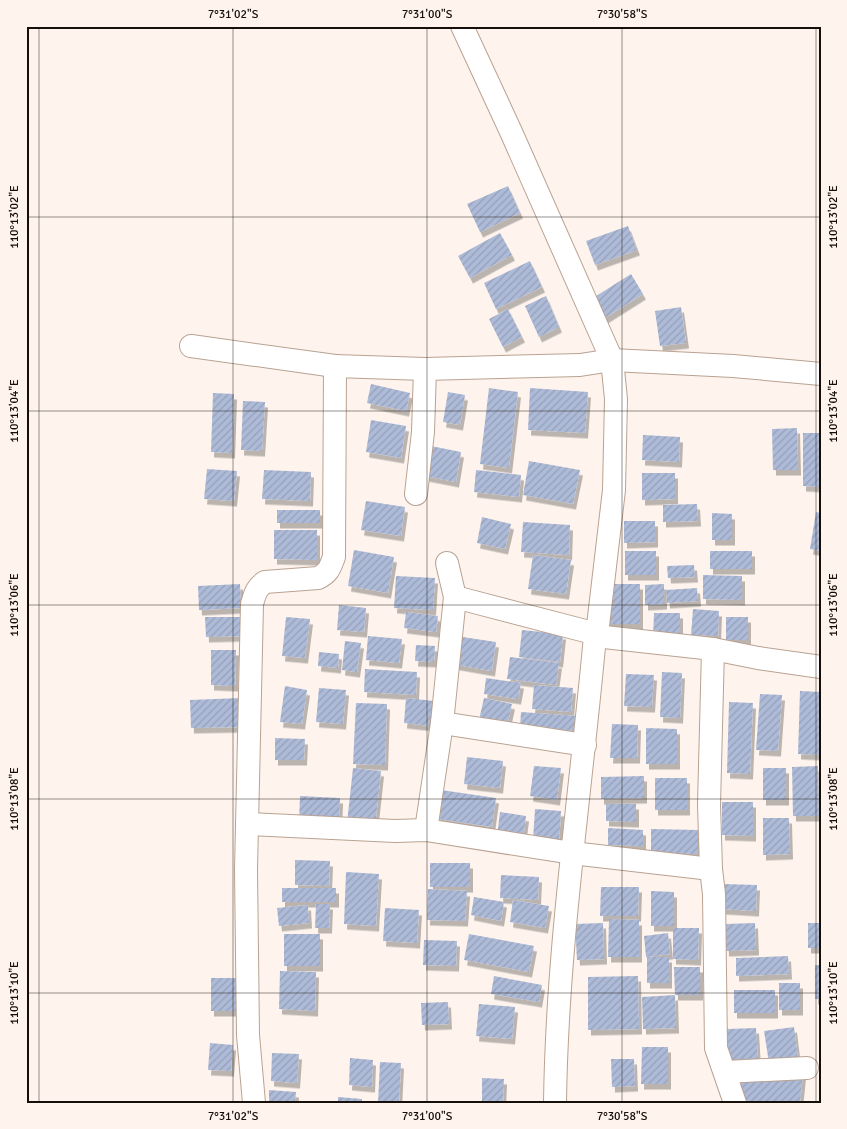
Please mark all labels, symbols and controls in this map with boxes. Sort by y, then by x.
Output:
text: 7°31'02"S [208,7,259,22]
text: 7°31'00"S [402,7,453,22]
text: 7°30'58"S [597,7,648,22]
text: 110°13'02"E [7,185,22,249]
text: 110°13'02"E [826,185,841,249]
text: 110°13'04"E [7,379,22,443]
text: 110°13'04"E [826,379,841,443]
text: 110°13'06"E [7,573,22,637]
text: 110°13'06"E [826,573,841,637]
text: 110°13'08"E [7,767,22,831]
text: 110°13'08"E [826,767,841,831]
text: 110°13'10"E [7,961,22,1025]
text: 110°13'10"E [826,961,841,1025]
text: 7°31'02"S [208,1109,259,1124]
text: 7°31'00"S [402,1109,453,1124]
text: 7°30'58"S [597,1109,648,1124]

